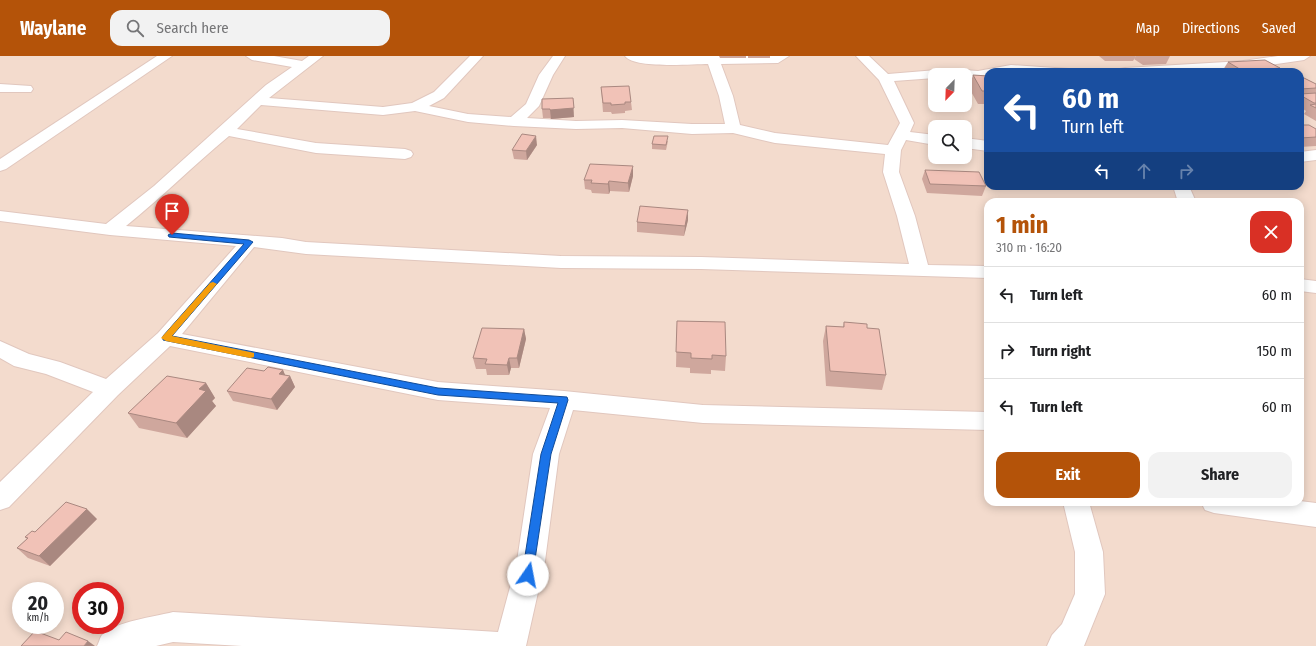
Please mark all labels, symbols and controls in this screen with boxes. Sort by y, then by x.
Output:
search box [110,10,390,46]
text: Waylane [20,17,86,40]
icon: search [124,17,146,39]
text: Search here [156,19,229,37]
text: Map [1136,20,1160,37]
text: Directions [1182,20,1240,37]
text: Saved [1262,20,1296,37]
north arrow [928,68,972,112]
map controls [928,68,972,164]
text: 60 m [1062,82,1119,115]
icon: left [996,84,1048,136]
text: Turn left [1062,116,1124,138]
button: search [928,120,972,164]
icon: left [1091,160,1113,182]
icon: ahead [1133,160,1155,182]
icon: right [1175,160,1197,182]
pin [155,194,189,235]
icon: arrive [161,200,183,222]
text: 1 min [996,211,1048,239]
button: close [1250,211,1292,253]
text: 310 m · 16:20 [996,240,1062,255]
icon: left [996,284,1018,306]
text: Turn left [1030,286,1083,304]
text: 60 m [1262,286,1292,304]
icon: right [996,340,1018,362]
text: Turn right [1030,342,1091,360]
text: 150 m [1256,342,1292,360]
icon: left [996,396,1018,418]
text: Turn left [1030,398,1083,416]
text: 60 m [1262,398,1292,416]
button: Exit [996,452,1140,498]
button: Share [1148,452,1292,498]
position arrow [507,554,549,596]
speed limit sign: 30 [72,582,124,634]
text: 20 [28,591,48,615]
text: km/h [27,612,49,624]

